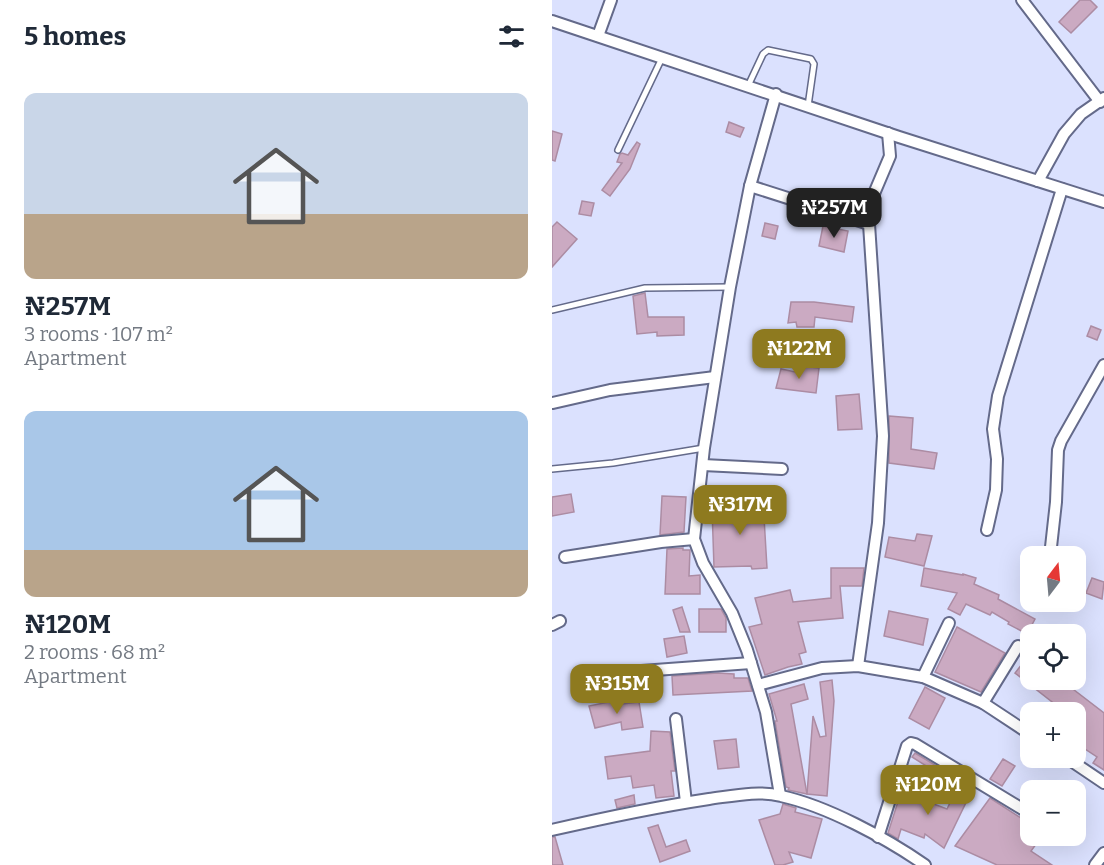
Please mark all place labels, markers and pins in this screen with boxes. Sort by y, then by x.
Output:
pin: ₦257M [792,188,876,239]
pin: ₦122M [757,329,841,380]
pin: ₦317M [698,485,782,536]
pin: ₦315M [575,664,659,715]
pin: ₦120M [886,765,970,816]

